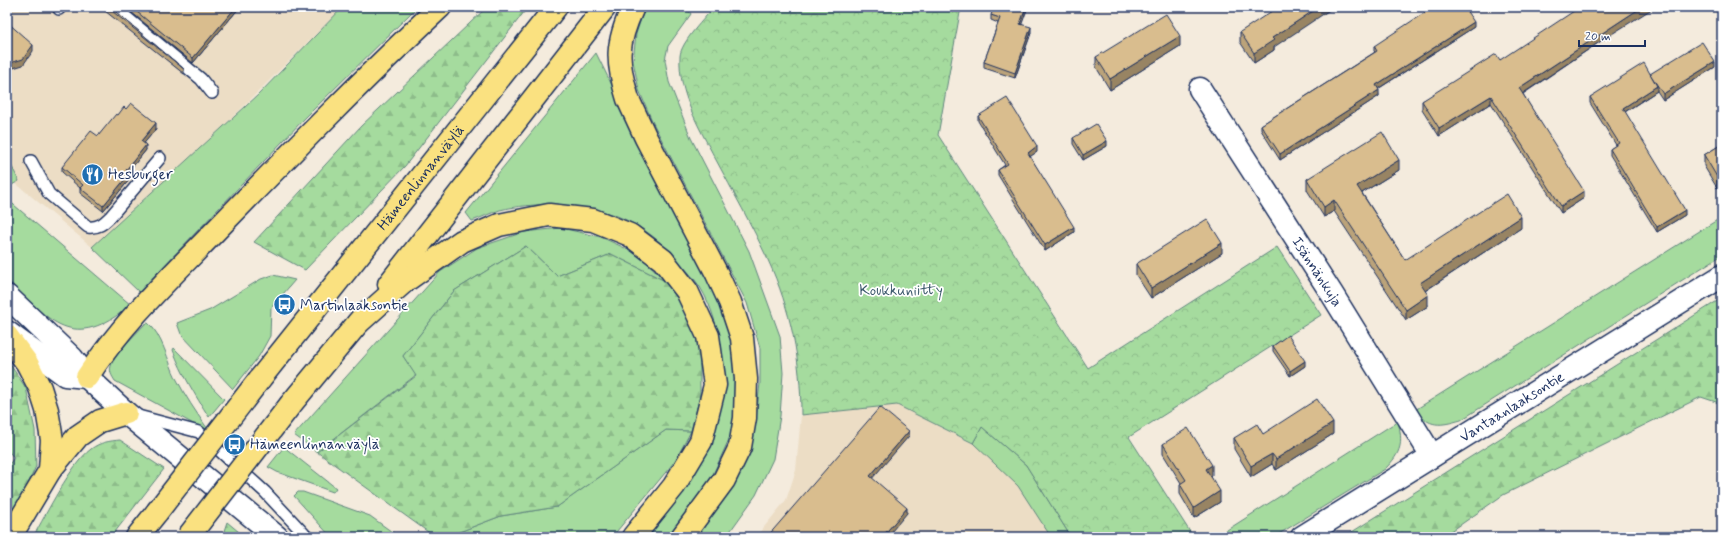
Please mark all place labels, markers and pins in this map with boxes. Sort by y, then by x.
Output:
restaurant icon: Hesburger [79,161,105,187]
place label: Hesburger [108,165,173,186]
bus stop icon: Martinlaaksontie [272,292,298,318]
place label: Martinlaaksontie [300,296,408,316]
bus stop icon: Hämeenlinnanväylä [221,431,247,457]
place label: Hämeenlinnanväylä [250,435,380,455]

